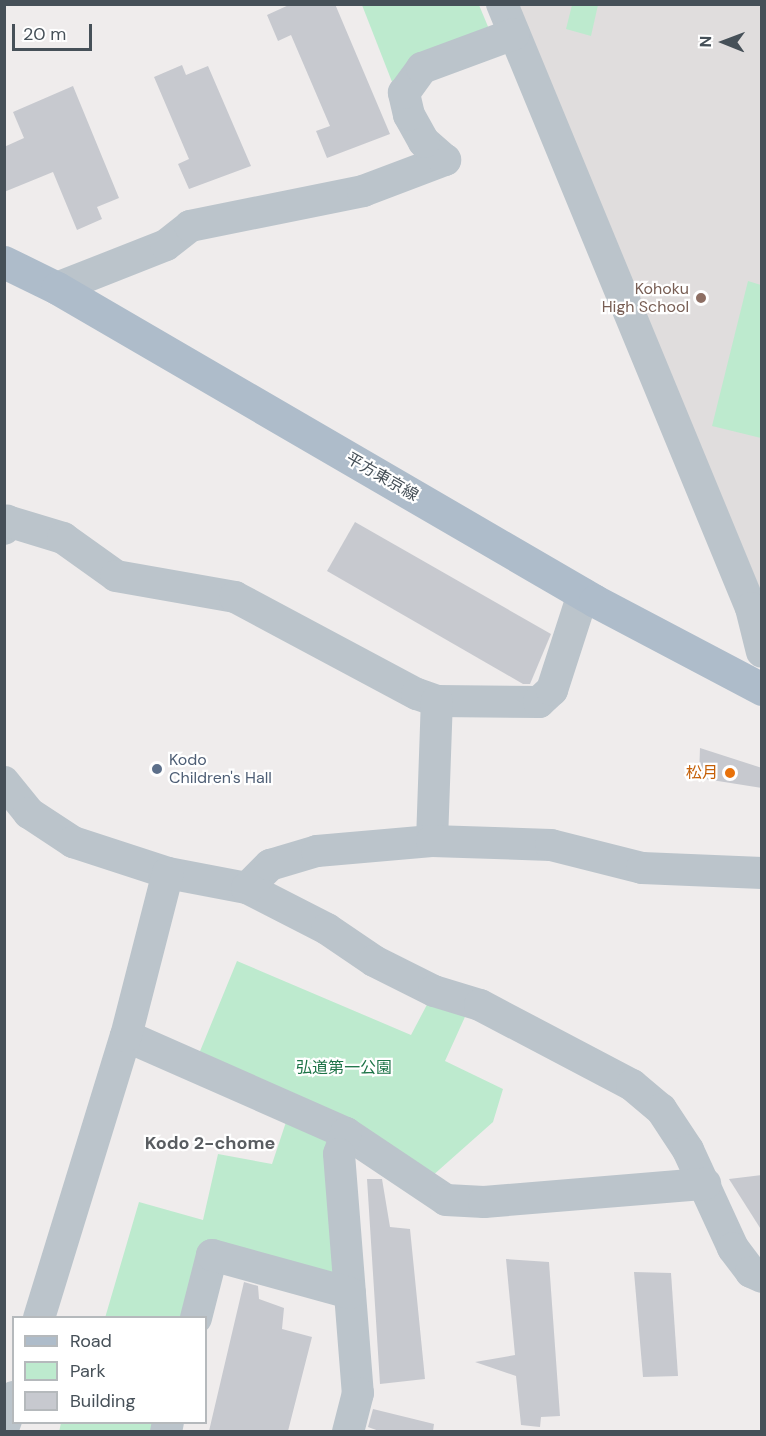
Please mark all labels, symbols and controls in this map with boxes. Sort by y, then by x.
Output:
scale bar [15,12,94,50]
north arrow [694,12,754,72]
text: 20 m [23,22,66,46]
text: N [695,36,716,48]
place label: Kohoku High School [602,279,689,317]
marker: Kohoku High School [694,291,708,305]
street label: 平方東京線 [343,449,421,505]
place label: Kodo Children's Hall [169,750,272,788]
marker: Kodo Children's Hall [150,762,164,776]
place label: 松月 [686,763,718,783]
marker: 松月 [723,766,737,780]
park label: 弘道第一公園 [296,1058,392,1078]
district label: Kodo 2-chome [145,1132,275,1154]
legend [12,1316,207,1424]
text: Road [70,1329,112,1353]
text: Park [70,1359,106,1383]
text: Building [70,1389,135,1413]

